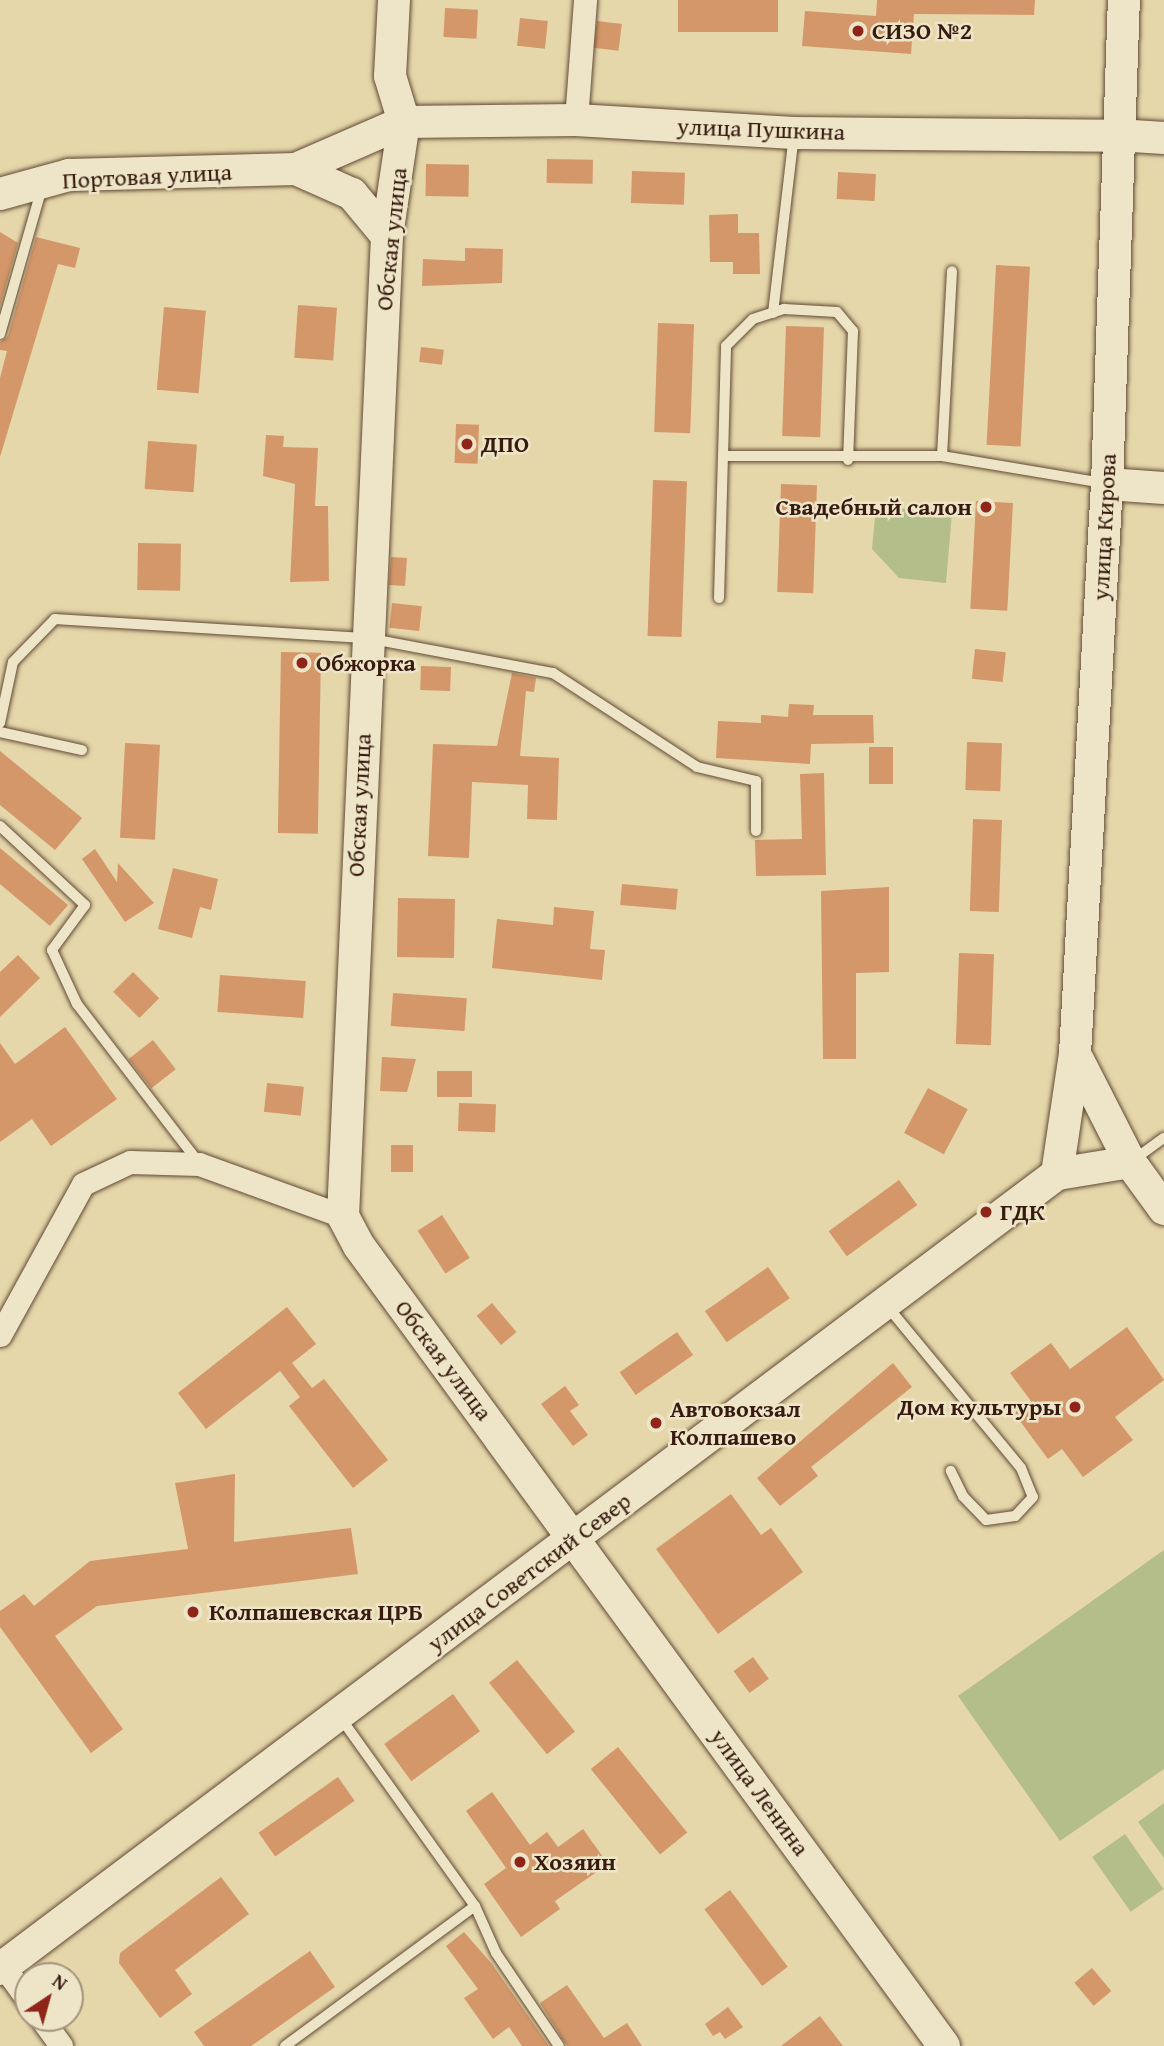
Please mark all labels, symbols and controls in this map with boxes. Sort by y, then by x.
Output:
place label: СИЗО №2 [872,17,972,45]
marker: СИЗО №2 [850,23,866,39]
street label: улица Пушкина [676,112,846,146]
street label: Портовая улица [61,157,233,195]
street label: Обская улица [369,166,413,312]
place label: ДПО [481,430,529,458]
marker: ДПО [459,436,475,452]
street label: улица Кирова [1086,453,1122,601]
place label: Свадебный салон [775,493,972,521]
marker: Свадебный салон [978,499,994,515]
place label: Обжорка [316,649,416,677]
marker: Обжорка [294,655,310,671]
street label: Обская улица [341,732,377,878]
place label: ГДК [1000,1198,1045,1226]
marker: ГДК [978,1204,994,1220]
street label: Обская улица [389,1294,499,1426]
place label: Дом культуры [898,1393,1061,1421]
place label: Автовокзал Колпашево [670,1395,800,1451]
marker: Дом культуры [1067,1399,1083,1415]
marker: Автовокзал Колпашево [648,1415,664,1431]
street label: улица Советский Север [422,1486,636,1658]
place label: Колпашевская ЦРБ [209,1598,423,1626]
marker: Колпашевская ЦРБ [183,1602,203,1622]
street label: улица Ленина [704,1723,816,1861]
place label: Хозяин [534,1848,616,1876]
marker: Хозяин [512,1854,528,1870]
north arrow [14,1962,84,2032]
text: N [47,1967,74,1997]

